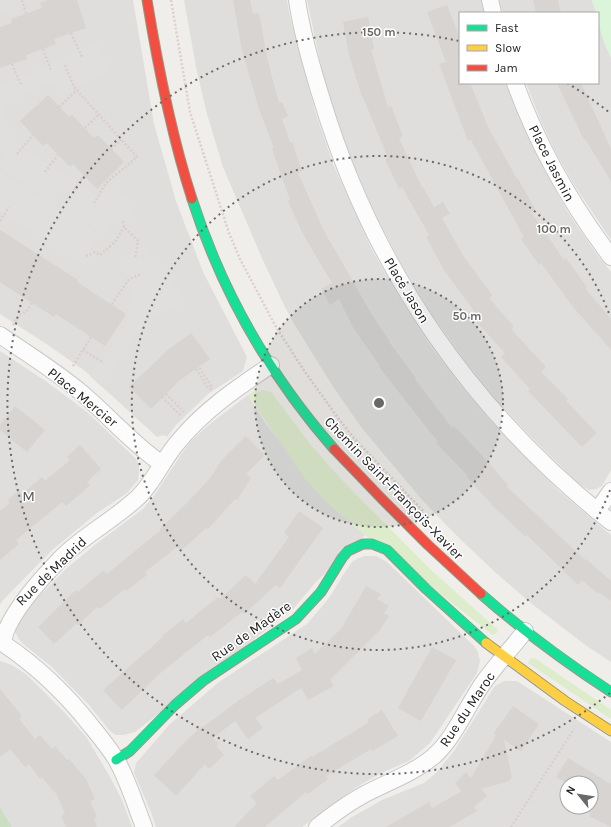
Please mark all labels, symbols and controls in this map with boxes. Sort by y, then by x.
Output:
legend [459,12,599,84]
text: Fast [495,21,519,35]
text: 150 m [362,25,396,39]
text: Slow [495,41,521,55]
text: Jam [495,61,518,75]
street label: Place Jasmin [525,122,578,204]
text: 100 m [537,222,571,236]
street label: Place Jason [380,254,433,326]
text: 50 m [453,309,482,323]
street label: Place Mercier [44,364,122,431]
centre of rings [372,396,386,410]
street label: Chemin Saint-François-Xavier [321,413,467,564]
district label: M [22,487,36,505]
street label: Rue de Madrid [12,533,90,609]
street label: Rue de Madère [208,598,295,665]
street label: Rue du Maroc [436,668,499,750]
north arrow [559,775,599,815]
text: N [563,784,578,797]

